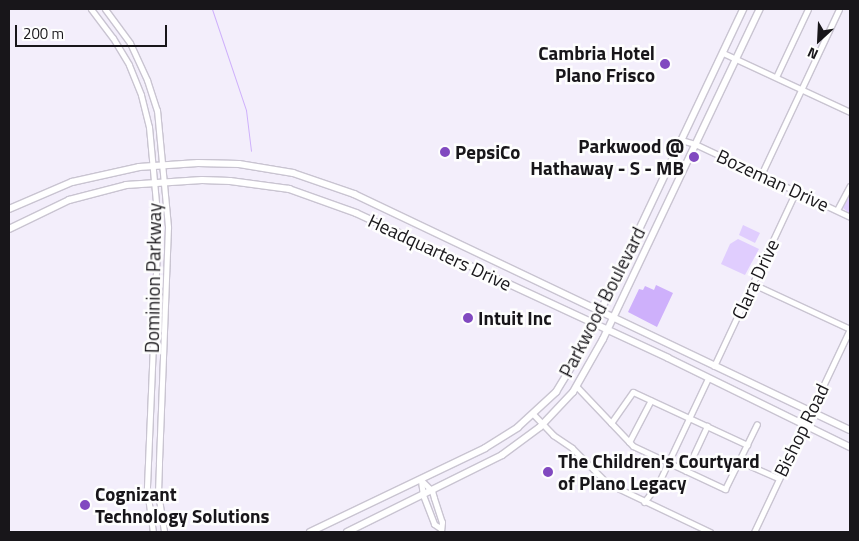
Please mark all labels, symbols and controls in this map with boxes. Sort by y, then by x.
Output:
scale bar [18,15,170,47]
north arrow [794,15,844,65]
text: 200 m [23,22,64,45]
place label: Cambria Hotel Plano Frisco [538,42,655,86]
text: N [804,42,821,66]
marker: Cambria Hotel Plano Frisco [659,58,671,70]
place label: Parkwood @ Hathaway - S - MB [530,135,684,179]
place label: PepsiCo [455,141,520,163]
street label: Bozeman Drive [713,144,833,216]
marker: PepsiCo [439,146,451,158]
marker: Parkwood @ Hathaway - S - MB [688,151,700,163]
street label: Dominion Parkway [140,203,166,353]
street label: Headquarters Drive [365,209,515,295]
street label: Parkwood Boulevard [554,223,650,381]
street label: Clara Drive [726,235,784,323]
place label: Intuit Inc [478,307,552,329]
marker: Intuit Inc [462,312,474,324]
street label: Bishop Road [769,380,833,480]
place label: The Children's Courtyard of Plano Legacy [558,450,760,494]
marker: The Children's Courtyard of Plano Legacy [542,466,554,478]
place label: Cognizant Technology Solutions [95,483,270,527]
marker: Cognizant Technology Solutions [79,499,91,511]

